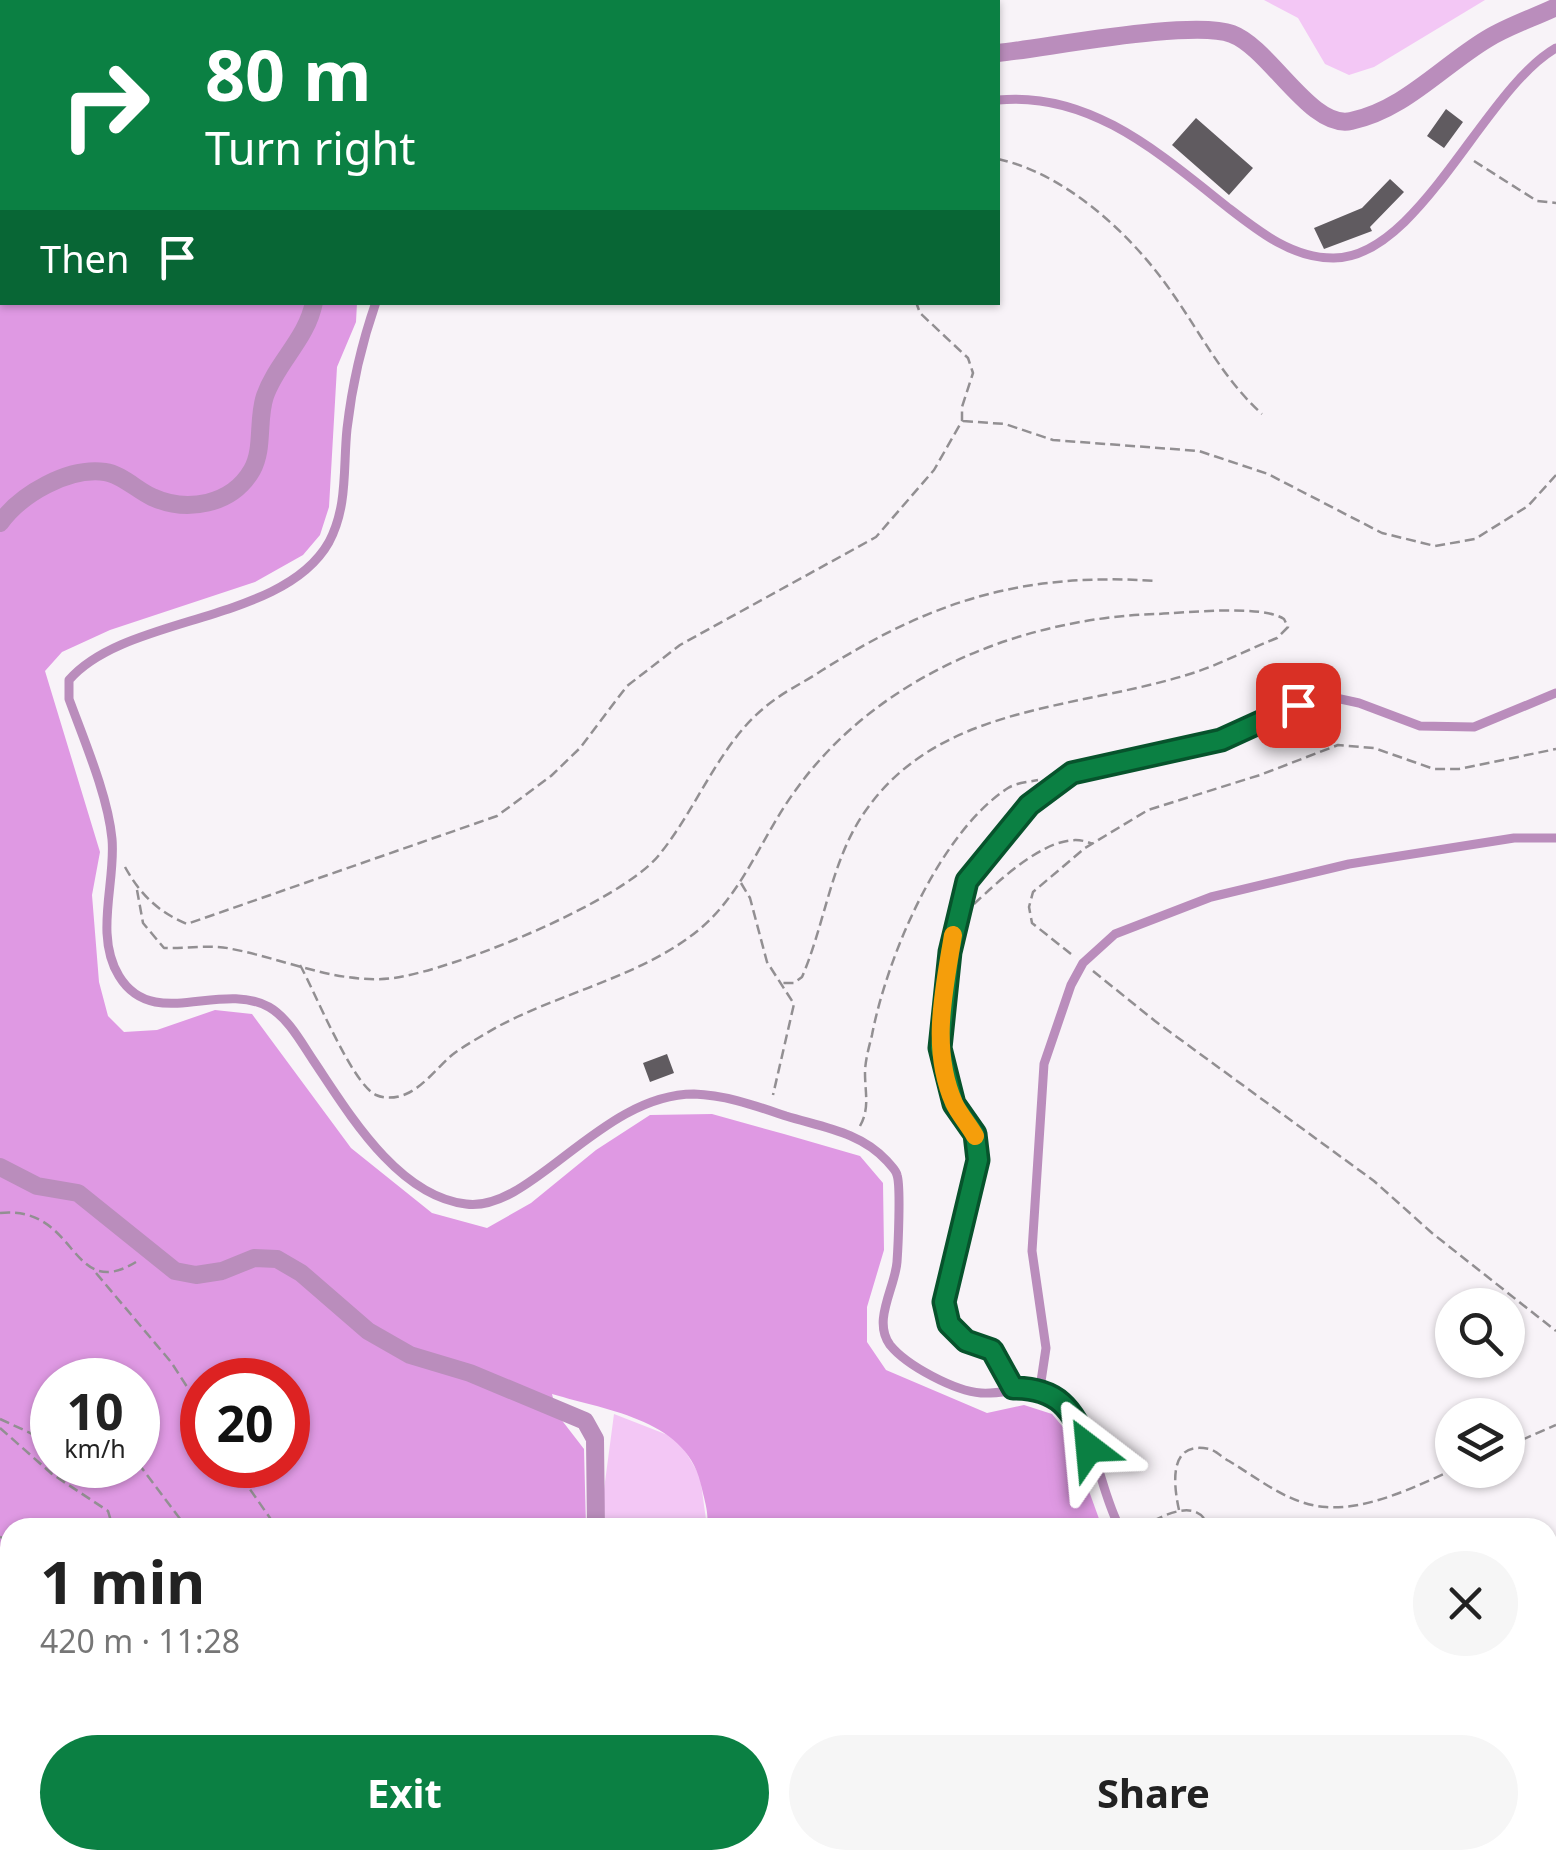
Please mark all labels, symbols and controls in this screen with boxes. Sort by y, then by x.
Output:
text: 80 m [205,26,372,122]
icon: right [40,40,170,170]
text: Turn right [205,117,416,178]
icon: arrive [150,230,205,285]
text: Then [40,232,130,284]
pin [1256,663,1341,748]
icon: arrive [1271,678,1326,733]
map controls [1435,1288,1525,1488]
button: search [1435,1288,1525,1378]
speed limit sign: 20 [180,1358,310,1488]
text: 10 [66,1377,124,1445]
position arrow [1037,1396,1141,1500]
button: layers [1435,1398,1525,1488]
text: km/h [64,1431,126,1465]
text: 1 min [40,1540,205,1622]
button: close [1413,1551,1518,1656]
text: 420 m · 11:28 [40,1619,240,1662]
button: Exit [40,1735,769,1850]
button: Share [789,1735,1518,1850]

